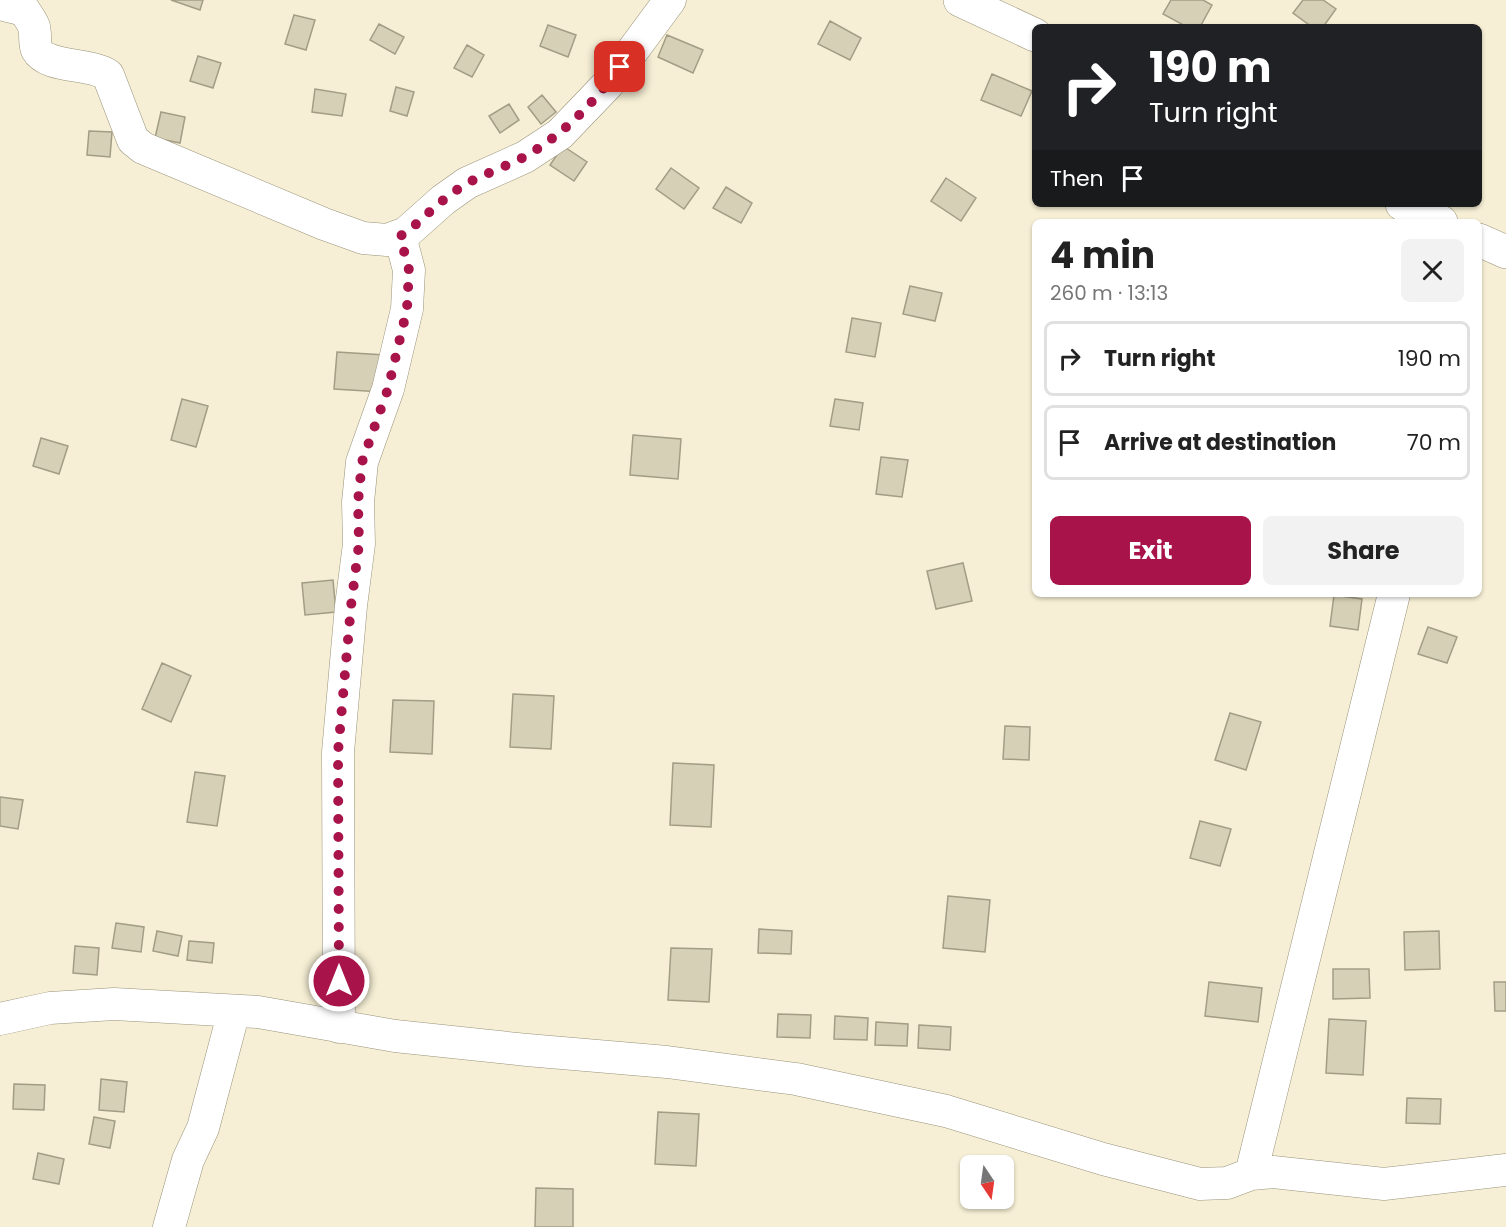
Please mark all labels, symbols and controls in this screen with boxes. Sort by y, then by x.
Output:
text: 190 m [1149,38,1271,97]
pin [594,41,645,92]
icon: right [1050,48,1128,126]
icon: arrive [603,50,636,83]
text: Turn right [1149,94,1278,131]
icon: arrive [1116,162,1149,195]
text: Then [1050,163,1104,194]
text: 4 min [1050,230,1155,281]
button: close [1401,239,1464,302]
text: 260 m · 13:13 [1050,279,1168,307]
icon: right [1053,342,1086,375]
text: Turn right [1104,343,1215,374]
text: 190 m [1398,343,1461,374]
icon: arrive [1053,426,1086,459]
text: Arrive at destination [1104,427,1336,458]
text: 70 m [1407,427,1461,458]
button: Exit [1050,516,1251,585]
button: Share [1263,516,1464,585]
position arrow [307,949,371,1013]
north arrow [960,1155,1014,1209]
map controls [960,1155,1014,1209]

